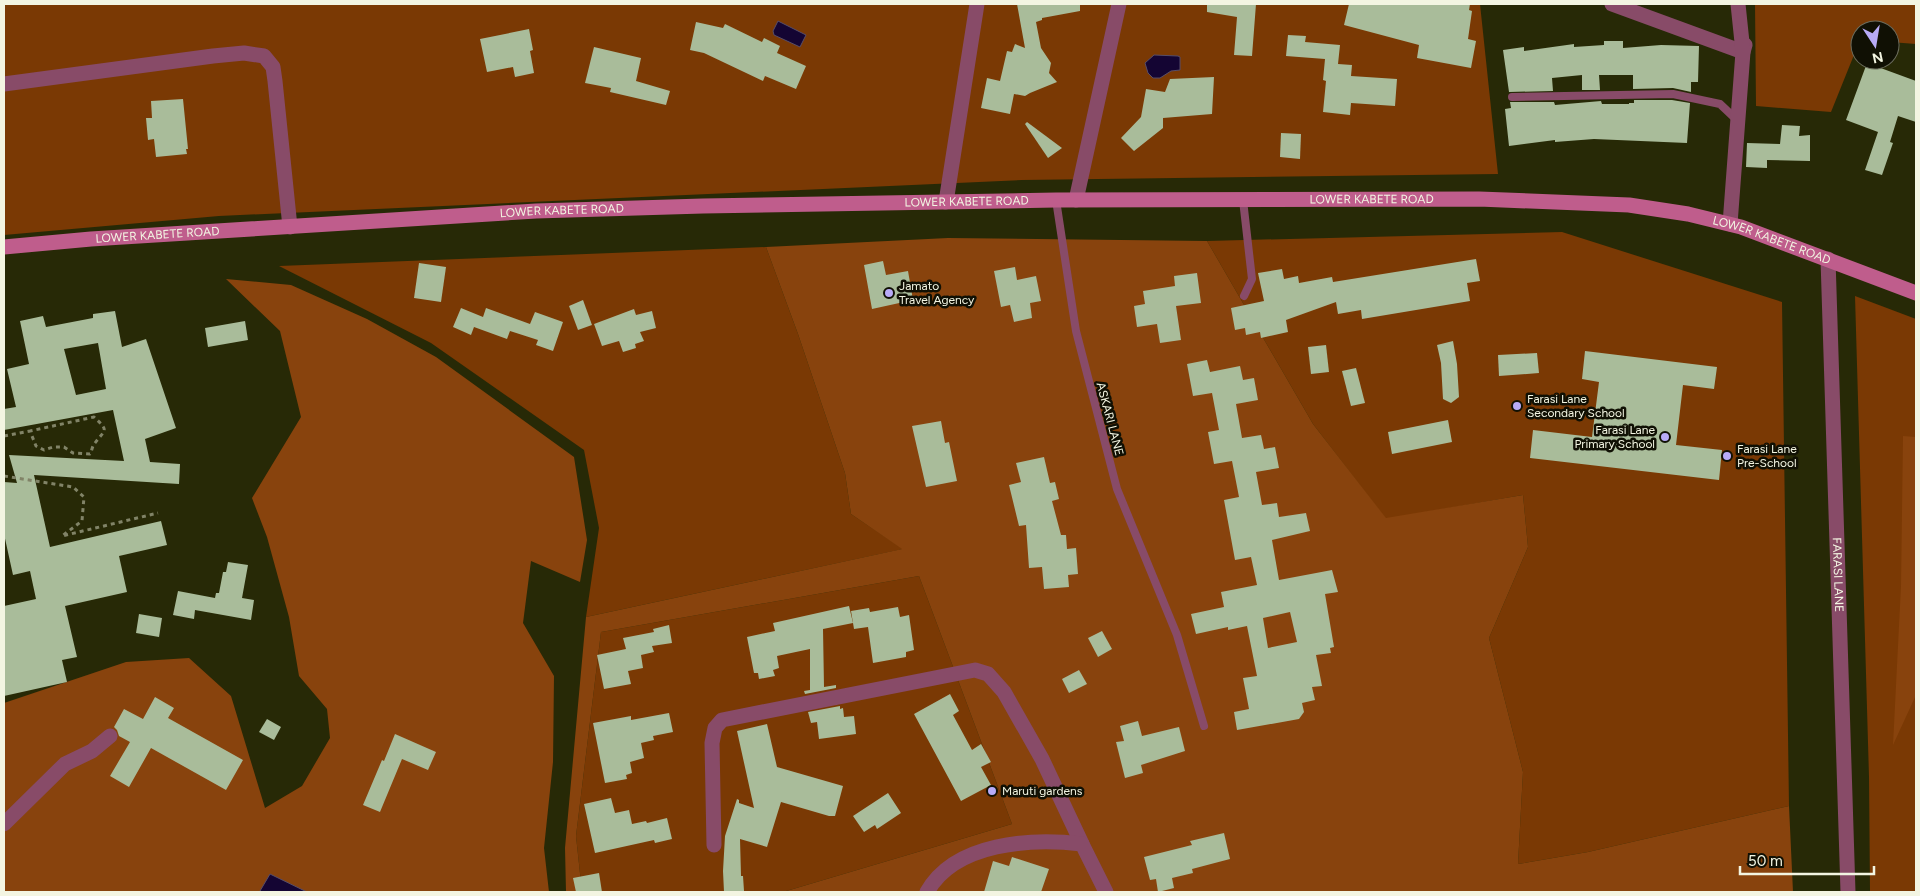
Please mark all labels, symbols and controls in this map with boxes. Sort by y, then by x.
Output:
north arrow [1850,20,1900,70]
text: N [1871,48,1885,67]
street label: LOWER KABETE ROAD [1310,192,1434,206]
street label: LOWER KABETE ROAD [904,193,1029,210]
street label: LOWER KABETE ROAD [499,201,624,220]
street label: LOWER KABETE ROAD [1711,213,1833,267]
street label: LOWER KABETE ROAD [95,224,220,246]
place label: Jamato Travel Agency [899,279,975,307]
marker: Jamato Travel Agency [883,287,895,299]
street label: ASKARI LANE [1093,381,1127,457]
place label: Farasi Lane Secondary School [1527,392,1625,420]
marker: Farasi Lane Secondary School [1511,400,1523,412]
place label: Farasi Lane Primary School [1574,423,1655,451]
marker: Farasi Lane Primary School [1659,431,1671,443]
place label: Farasi Lane Pre-School [1737,442,1797,470]
marker: Farasi Lane Pre-School [1721,450,1733,462]
street label: FARASI LANE [1830,537,1846,612]
place label: Maruti gardens [1002,784,1083,798]
marker: Maruti gardens [986,785,998,797]
scale bar [1740,844,1874,876]
text: 50 m [1748,852,1783,870]

